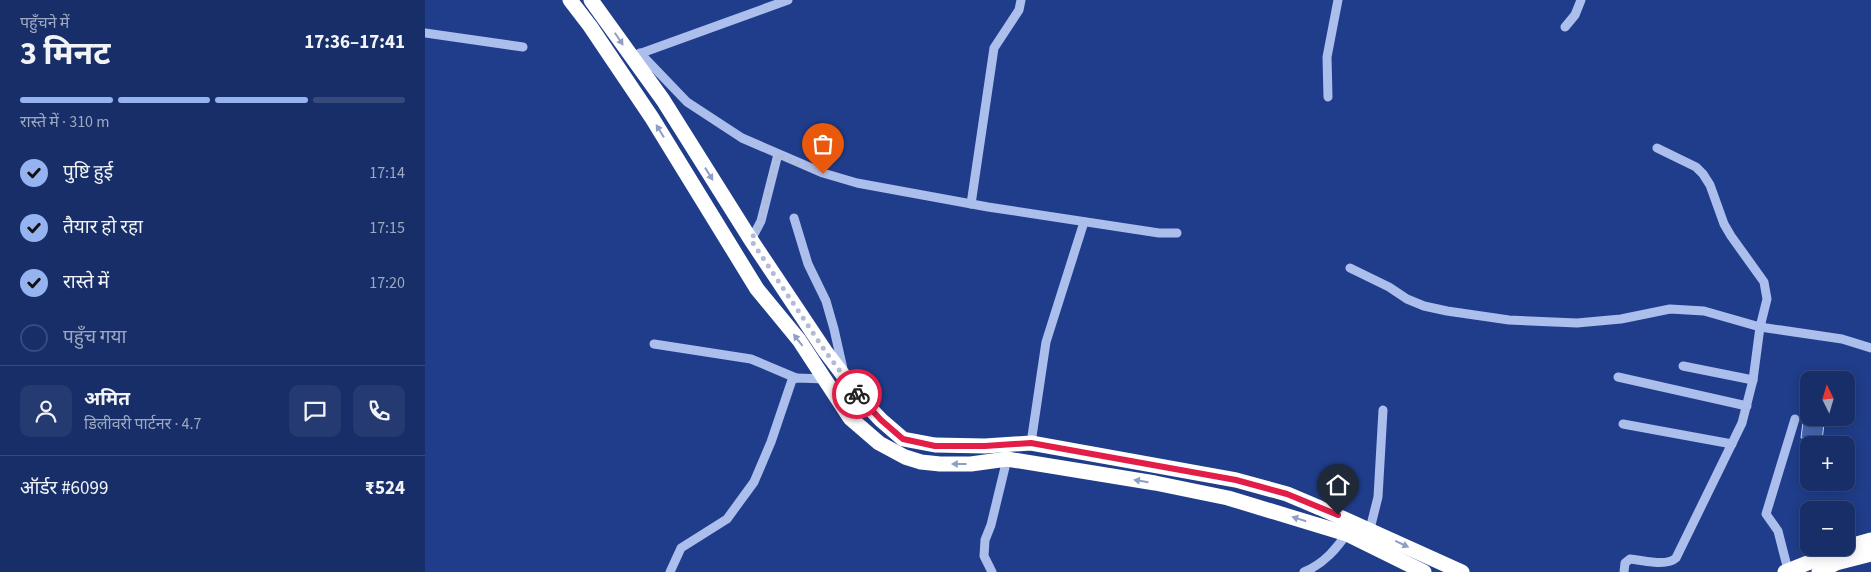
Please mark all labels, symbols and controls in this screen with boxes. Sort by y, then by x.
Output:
text: पहुँचने में [20,12,69,34]
text: 17:36–17:41 [304,29,405,56]
text: 3 मिनट [20,31,110,77]
one-way arrow [614,33,624,46]
text: रास्ते में · 310 m [20,111,110,133]
pin [802,123,844,174]
one-way arrow [656,125,665,138]
icon: bag [809,130,837,158]
icon: check [20,159,48,187]
text: पुष्टि हुई [63,159,113,186]
text: 17:14 [369,162,405,184]
one-way arrow [705,168,714,181]
icon: check [20,214,48,242]
text: तैयार हो रहा [63,214,143,241]
text: 17:15 [369,217,405,239]
icon: check [20,269,48,297]
text: रास्ते में [63,269,109,296]
text: 17:20 [369,272,405,294]
text: पहुँच गया [63,324,126,351]
one-way arrow [793,333,803,346]
courier [832,369,882,419]
north arrow [1800,371,1855,426]
map controls [1800,371,1855,556]
icon: bike [843,380,871,408]
button: person [20,385,72,437]
button: chat [289,385,341,437]
button: phone [353,385,405,437]
text: अमित [84,386,130,413]
text: डिलीवरी पार्टनर · 4.7 [84,413,201,435]
button: + [1800,436,1855,491]
one-way arrow [951,460,967,468]
pin [1317,464,1359,515]
icon: home [1324,471,1352,499]
text: ऑर्डर #6099 [20,475,108,502]
text: ₹524 [365,475,405,502]
one-way arrow [1132,477,1148,485]
button: − [1800,501,1855,556]
one-way arrow [1291,514,1306,522]
one-way arrow [1395,540,1409,548]

